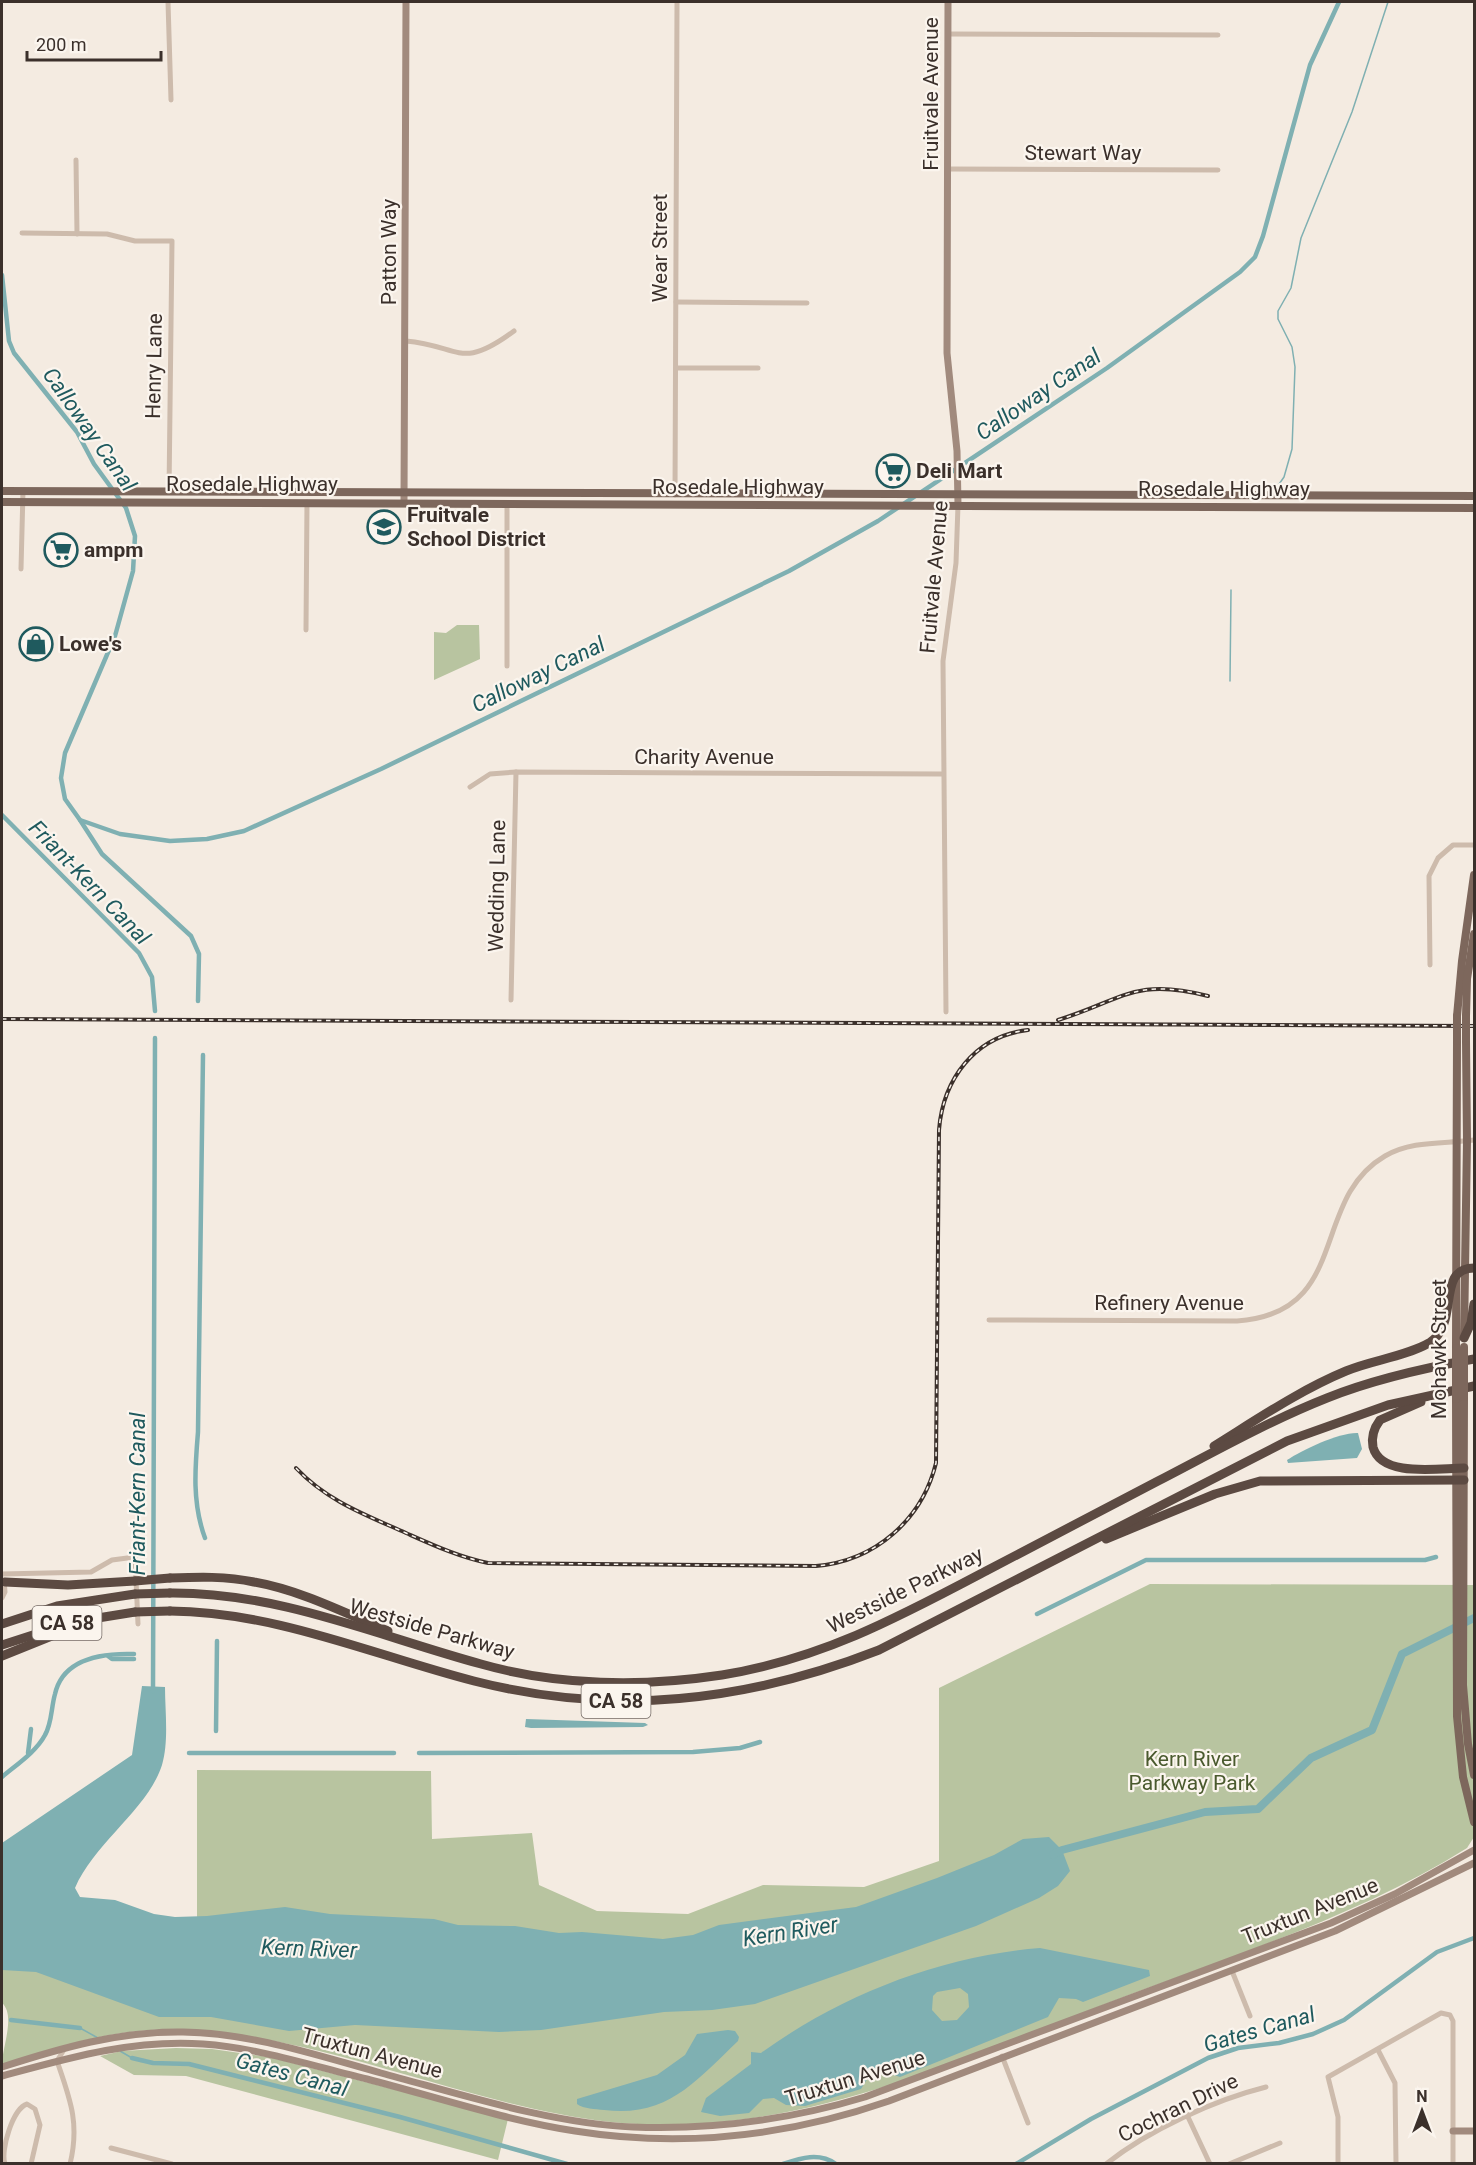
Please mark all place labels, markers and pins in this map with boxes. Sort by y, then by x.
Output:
supermarket icon: Deli Mart [875,453,911,489]
place label: Deli Mart [916,459,1002,483]
place label: Fruitvale School District [407,503,546,551]
school or university icon: Fruitvale School District [366,509,402,545]
supermarket icon: ampm [43,532,79,568]
place label: ampm [84,538,143,562]
shop icon: Lowe's [18,626,54,662]
place label: Lowe's [59,632,122,656]

